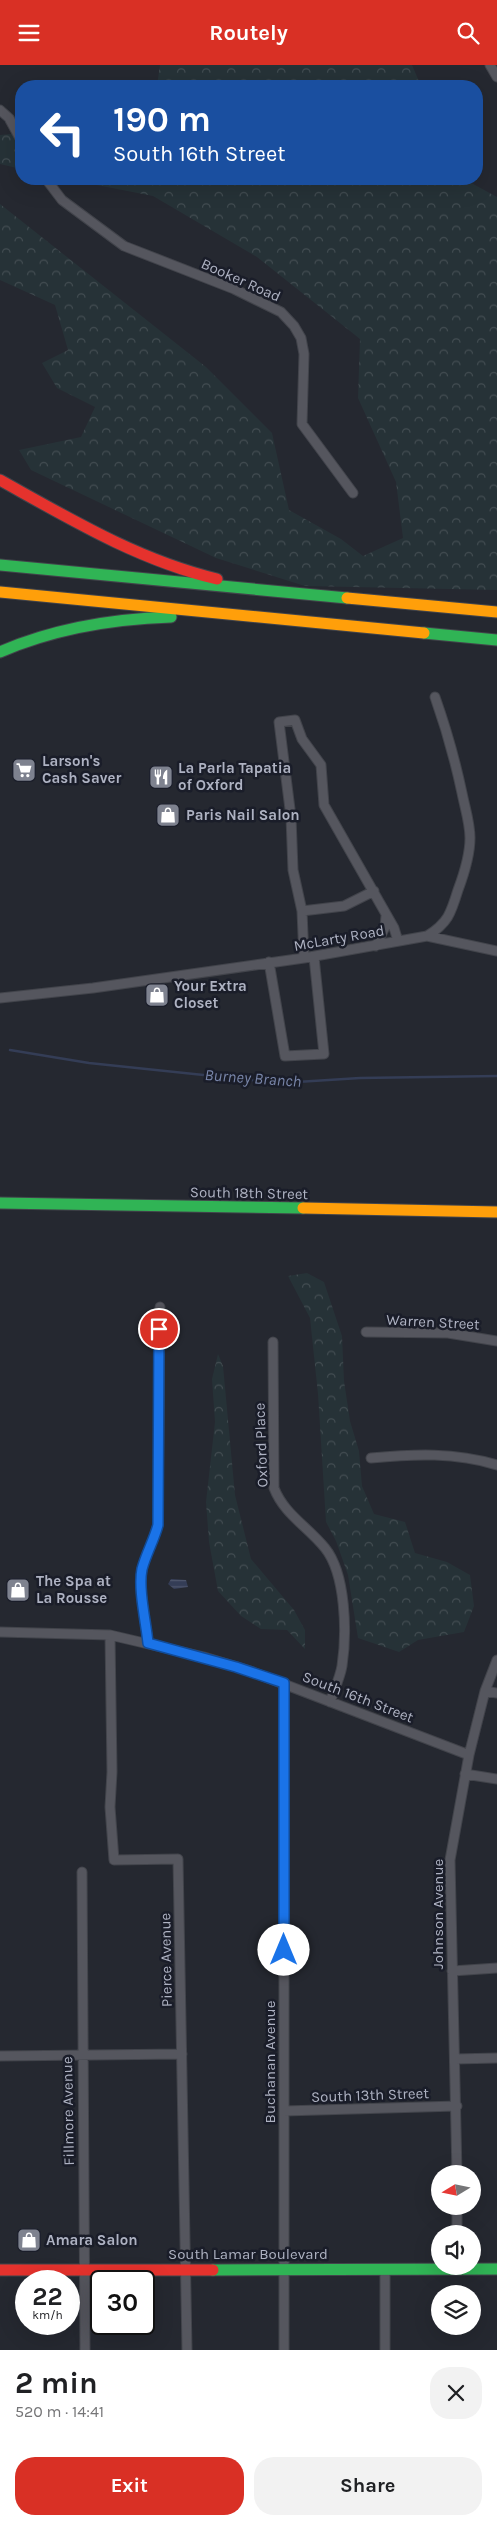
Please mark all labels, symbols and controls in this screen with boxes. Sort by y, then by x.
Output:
icon: menu [15,19,43,47]
icon: search [454,19,482,47]
text: Routely [209,20,288,46]
text: 190 m [113,99,211,140]
icon: left [30,100,95,165]
text: South 16th Street [113,141,285,167]
street label: Booker Road [198,254,284,306]
place label: Larson's Cash Saver [42,752,121,787]
supermarket icon: Larson's Cash Saver [11,757,37,783]
place label: La Parla Tapatia of Oxford [178,759,291,794]
restaurant icon: La Parla Tapatia of Oxford [148,764,174,790]
shop icon: Paris Nail Salon [155,802,181,828]
place label: Paris Nail Salon [186,806,300,824]
street label: McLarty Road [292,921,386,955]
place label: Your Extra Closet [174,977,247,1012]
shop icon: Your Extra Closet [144,982,170,1008]
water label: Burney Branch [204,1065,302,1091]
street label: South 18th Street [190,1183,309,1203]
pin [138,1308,180,1350]
street label: Warren Street [386,1311,481,1333]
icon: arrive [145,1315,173,1343]
street label: Oxford Place [251,1402,271,1488]
place label: The Spa at La Rousse [36,1572,111,1607]
shop icon: The Spa at La Rousse [5,1577,31,1603]
street label: South 16th Street [300,1668,416,1727]
street label: Johnson Avenue [429,1859,447,1969]
street label: Pierce Avenue [156,1913,176,2007]
position arrow [257,1923,309,1975]
street label: Buchanan Avenue [261,2001,279,2123]
street label: Fillmore Avenue [58,2056,78,2166]
street label: South 13th Street [311,2084,430,2106]
north arrow [431,2165,481,2215]
map controls [431,2165,481,2335]
button: sound [431,2225,481,2275]
shop icon: Amara Salon [16,2227,42,2253]
place label: Amara Salon [46,2231,138,2249]
street label: South Lamar Boulevard [168,2245,328,2263]
speed limit sign: 30 [90,2270,155,2335]
text: 22 [32,2282,63,2311]
button: layers [431,2285,481,2335]
text: km/h [32,2308,63,2322]
text: 2 min [15,2365,98,2401]
button: close [430,2367,482,2419]
text: 520 m · 14:41 [15,2402,104,2421]
button: Exit [15,2457,244,2515]
button: Share [254,2457,482,2515]

